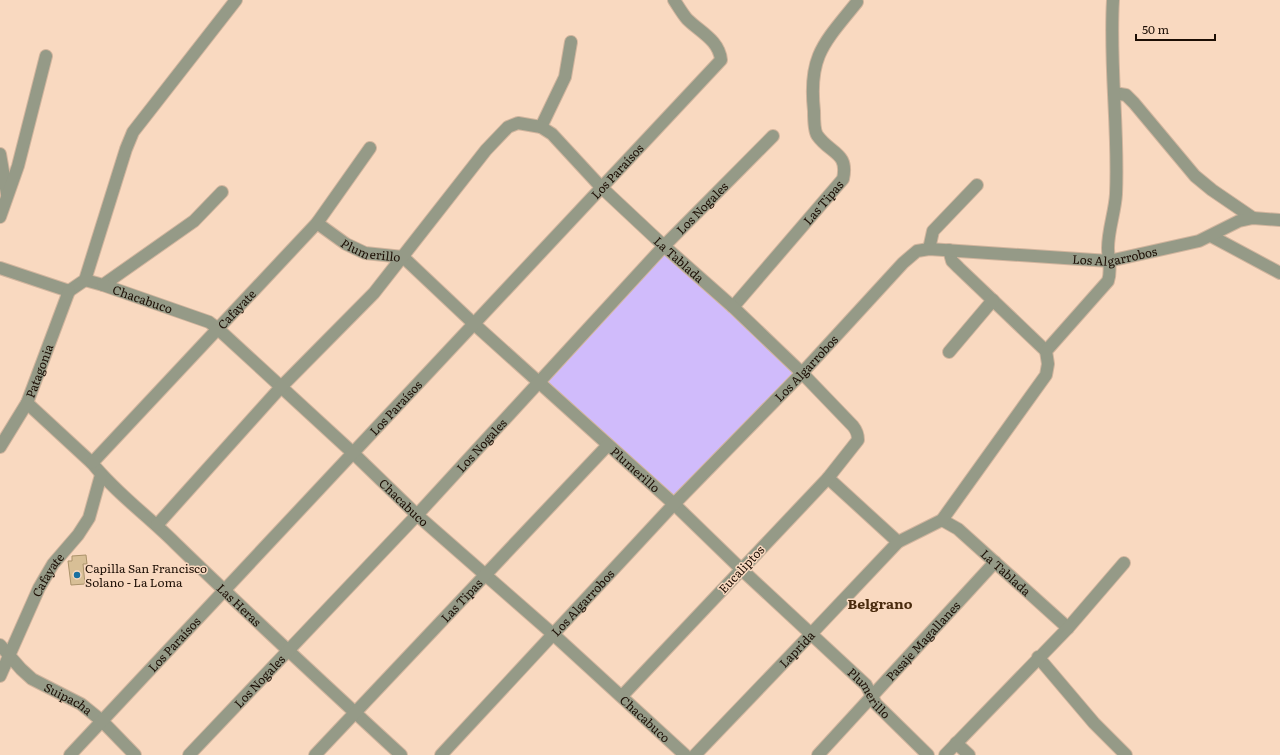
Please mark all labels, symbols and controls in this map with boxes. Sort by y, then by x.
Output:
scale bar [1136,16,1215,42]
text: 50 m [1142,20,1169,38]
street label: Los Paraísos [586,139,648,203]
street label: Las Tipas [799,176,848,229]
street label: Los Nogales [672,177,732,238]
street label: La Tablada [650,232,709,287]
street label: Plumerillo [337,234,401,266]
street label: Los Algarrobos [1072,241,1159,270]
street label: Chacabuco [110,280,175,318]
street label: Cafayate [213,285,260,333]
street label: Los Algarrobos [770,330,842,405]
street label: Patagonia [21,341,58,400]
street label: Los Paraísos [365,376,426,439]
street label: Los Nogales [452,414,511,476]
street label: Plumerillo [607,442,664,496]
street label: Chacabuco [375,474,433,530]
street label: Eucaliptos [714,541,768,597]
street label: La Tablada [977,545,1036,600]
street label: Cafayate [27,549,68,600]
place label: Capilla San Francisco Solano - La Loma [85,559,207,591]
street label: Los Algarrobos [547,565,619,640]
marker: Capilla San Francisco Solano - La Loma [72,570,82,580]
street label: Las Tipas [436,574,487,626]
street label: Las Heras [213,579,266,631]
district label: Belgrano [848,593,913,613]
street label: Pasaje Magallanes [881,596,965,685]
street label: Los Paraísos [143,612,205,676]
street label: Laprida [775,626,819,671]
street label: Los Nogales [230,650,289,712]
street label: Plumerillo [844,663,895,723]
street label: Suipacha [41,678,97,719]
street label: Chacabuco [616,691,674,746]

